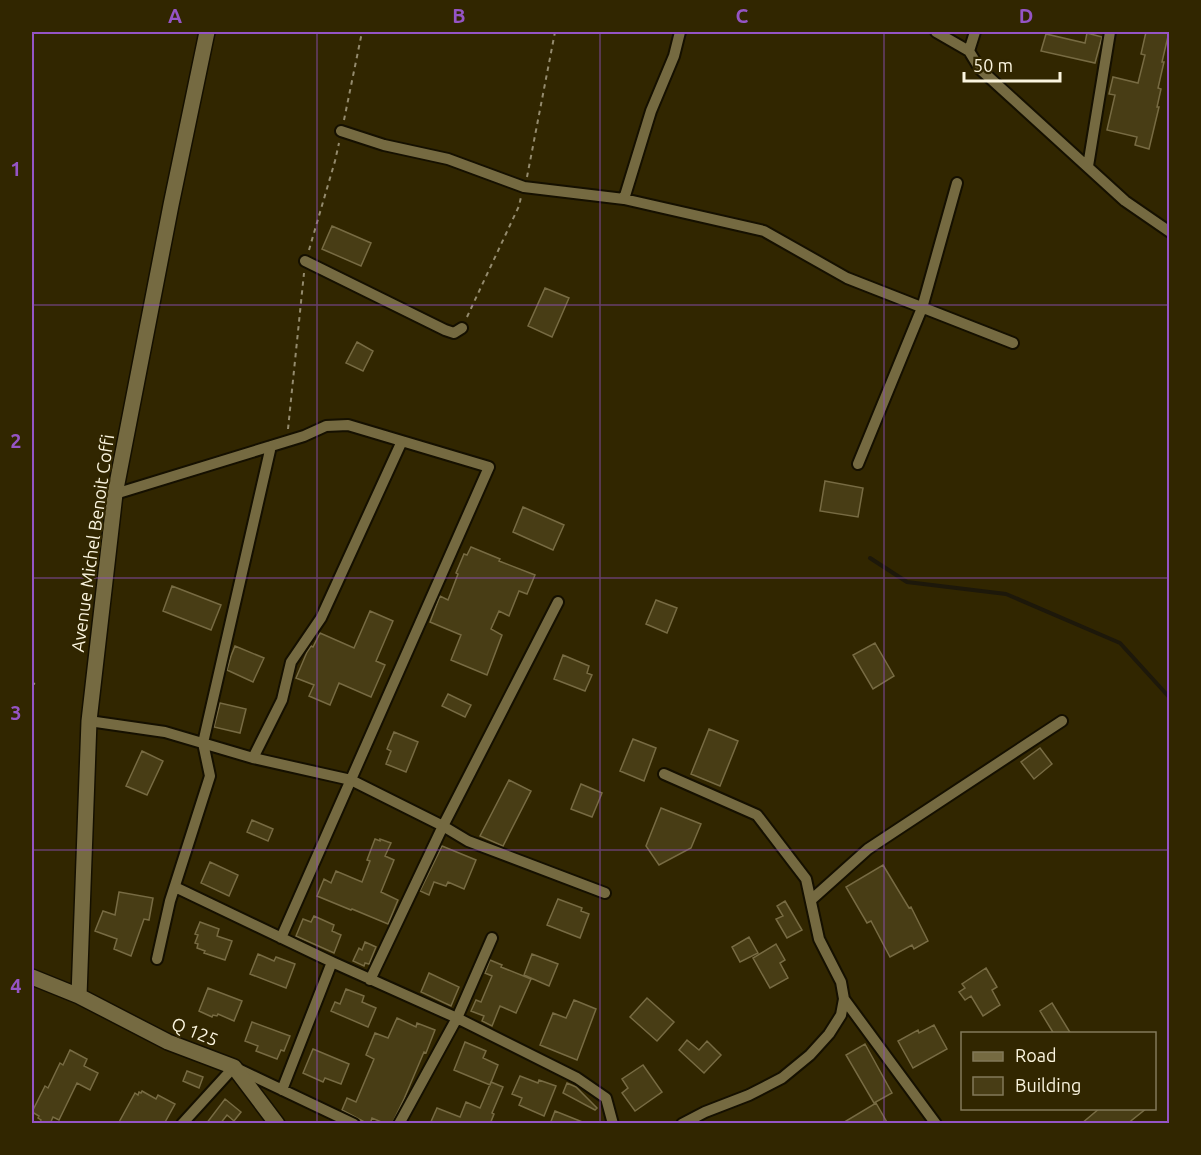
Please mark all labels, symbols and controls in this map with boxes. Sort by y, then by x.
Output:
text: A [168,4,182,27]
text: B [452,4,466,27]
text: C [736,4,749,27]
text: D [1019,4,1033,27]
scale bar [964,45,1060,83]
text: 50 m [973,55,1013,75]
text: 1 [10,157,22,180]
text: 2 [10,429,22,452]
street label: Avenue Michel Benoit Coffi [67,433,117,653]
text: 3 [10,701,22,724]
text: 4 [10,974,22,997]
street label: Q 125 [168,1013,221,1050]
legend [961,1032,1156,1110]
text: Road [1015,1045,1057,1065]
text: Building [1015,1075,1081,1095]

